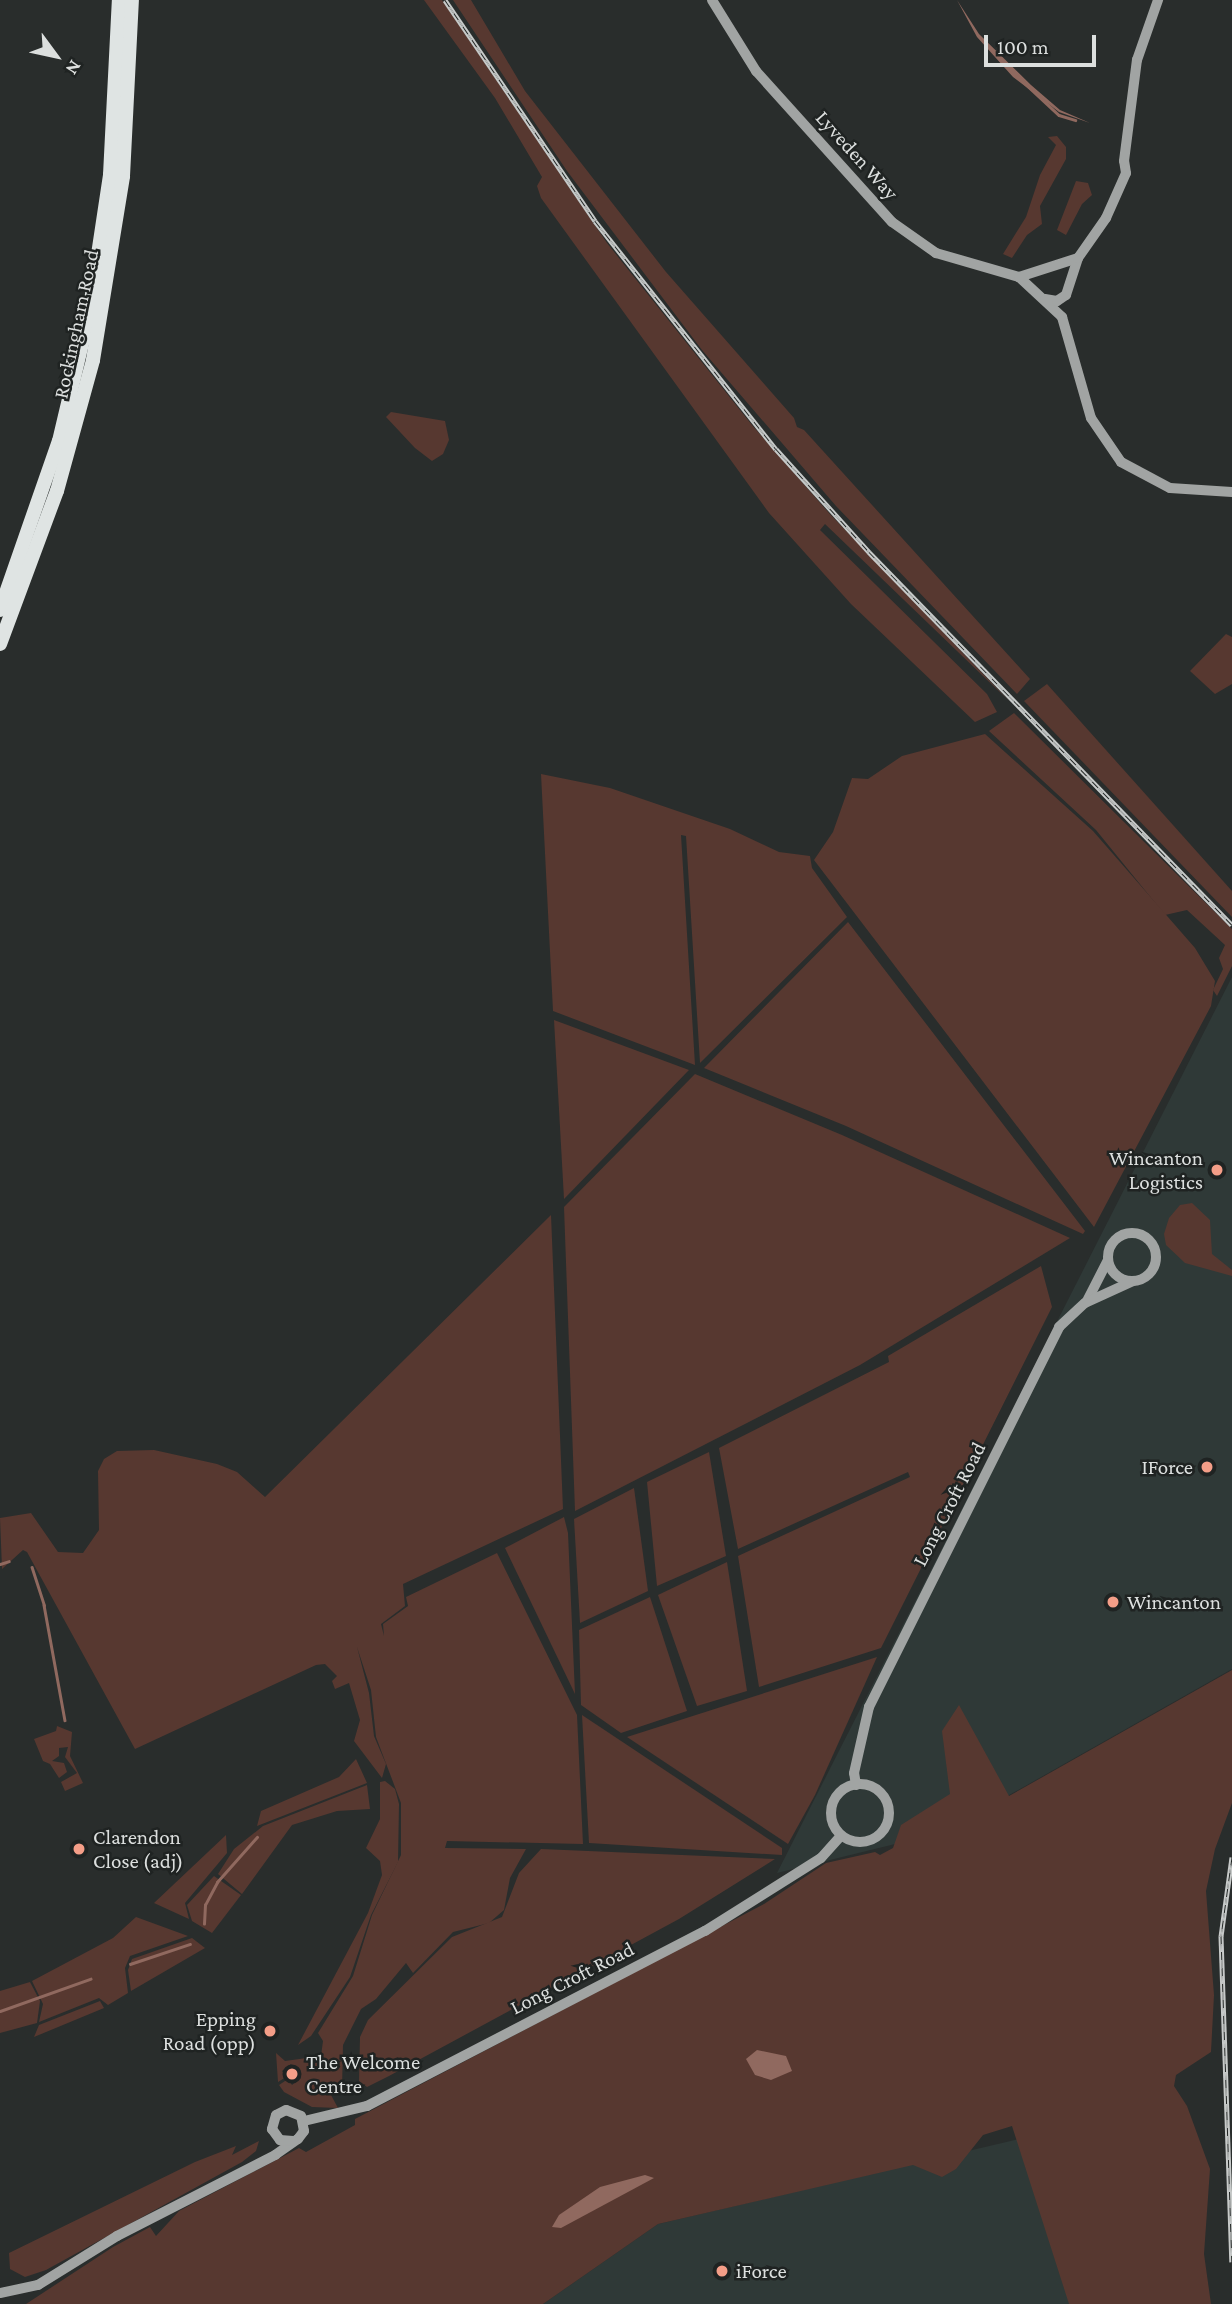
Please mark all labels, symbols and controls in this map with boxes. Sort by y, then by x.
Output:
north arrow [21,21,91,91]
scale bar [987,21,1099,65]
text: 100 m [997,35,1049,59]
text: N [62,57,86,79]
street label: Lyveden Way [810,105,904,205]
street label: Rockingham Road [48,247,104,401]
place label: Wincanton Logistics [1109,1145,1203,1195]
marker: Wincanton Logistics [1209,1162,1225,1178]
street label: Long Croft Road [907,1438,991,1570]
place label: IForce [1141,1454,1193,1480]
marker: IForce [1199,1459,1215,1475]
place label: Wincanton [1127,1589,1221,1615]
marker: Wincanton [1105,1594,1121,1610]
place label: Clarendon Close (adj) [93,1824,183,1874]
marker: Clarendon Close (adj) [71,1841,87,1857]
street label: Long Croft Road [506,1936,638,2020]
place label: Epping Road (opp) [163,2006,256,2056]
marker: Epping Road (opp) [262,2023,278,2039]
place label: The Welcome Centre [306,2049,420,2099]
marker: The Welcome Centre [284,2066,300,2082]
place label: iForce [736,2258,787,2284]
marker: iForce [714,2263,730,2279]

